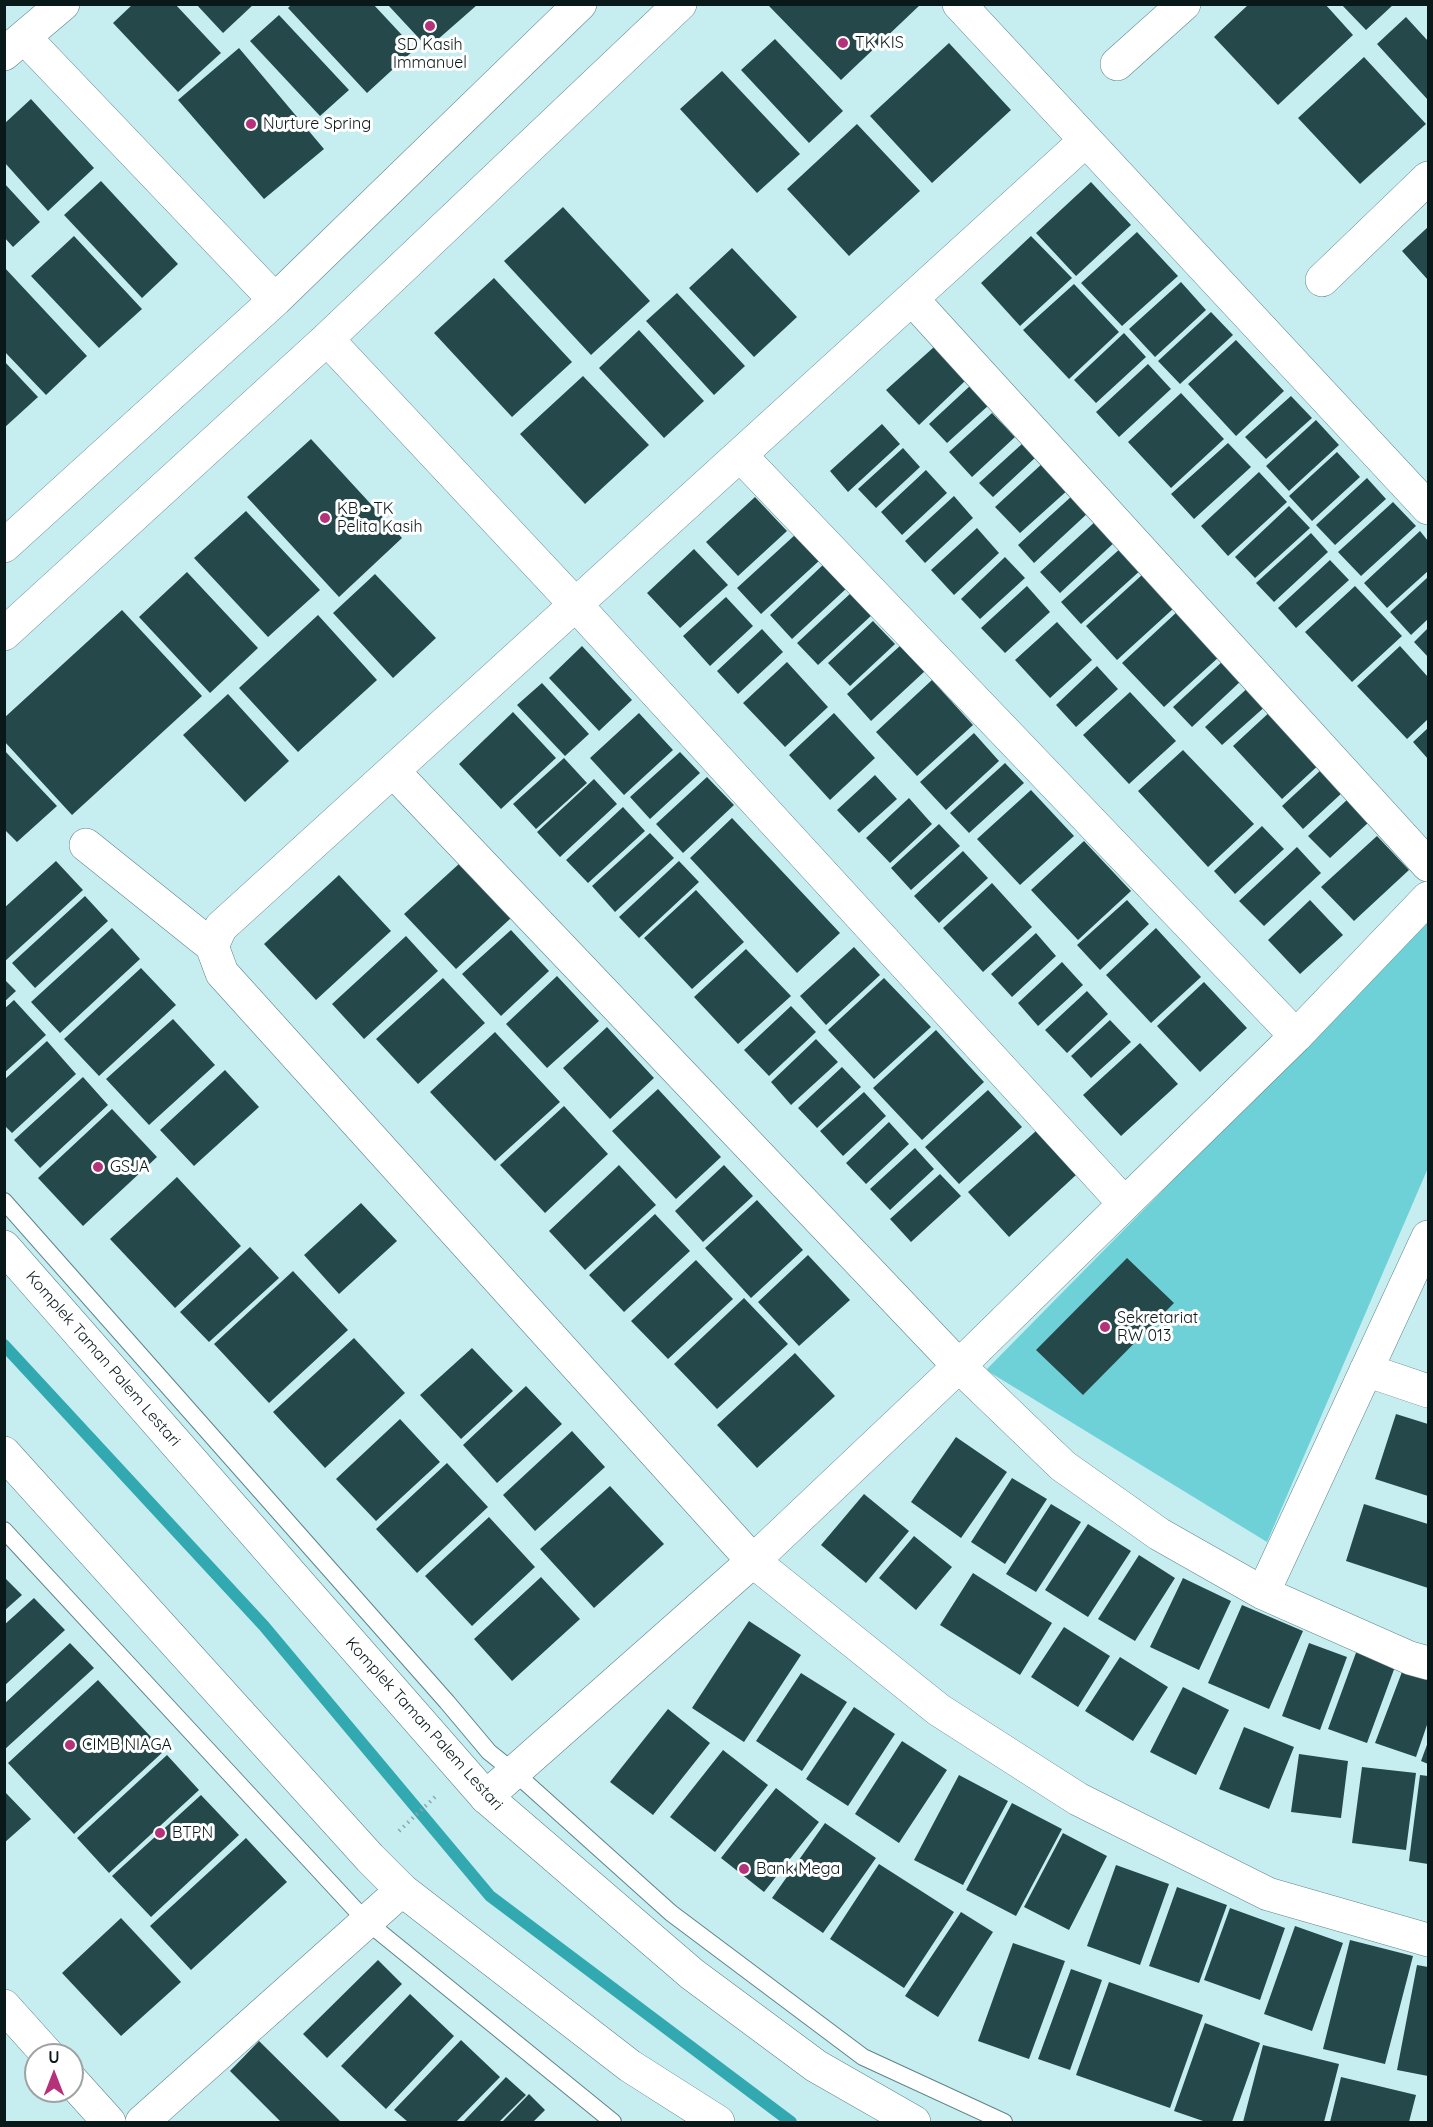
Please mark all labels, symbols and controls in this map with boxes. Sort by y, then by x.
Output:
marker: SD Kasih Immanuel [423,19,437,33]
place label: TK KIS [855,33,904,53]
place label: SD Kasih Immanuel [393,35,467,73]
marker: TK KIS [836,36,850,50]
place label: Nurture Spring [263,114,371,134]
marker: Nurture Spring [244,117,258,131]
place label: KB - TK Pelita Kasih [337,499,423,537]
marker: KB - TK Pelita Kasih [318,511,332,525]
place label: GSJA [110,1157,149,1177]
marker: GSJA [91,1160,105,1174]
street label: Komplek Taman Palem Lestari [22,1267,184,1451]
place label: Sekretariat RW 013 [1117,1308,1198,1346]
marker: Sekretariat RW 013 [1098,1320,1112,1334]
street label: Komplek Taman Palem Lestari [341,1634,507,1814]
place label: CIMB NIAGA [82,1735,172,1755]
marker: CIMB NIAGA [63,1738,77,1752]
place label: BTPN [172,1823,213,1843]
marker: BTPN [153,1826,167,1840]
place label: Bank Mega [756,1859,840,1879]
marker: Bank Mega [737,1862,751,1876]
north arrow [24,2043,84,2103]
text: U [48,2047,60,2067]

